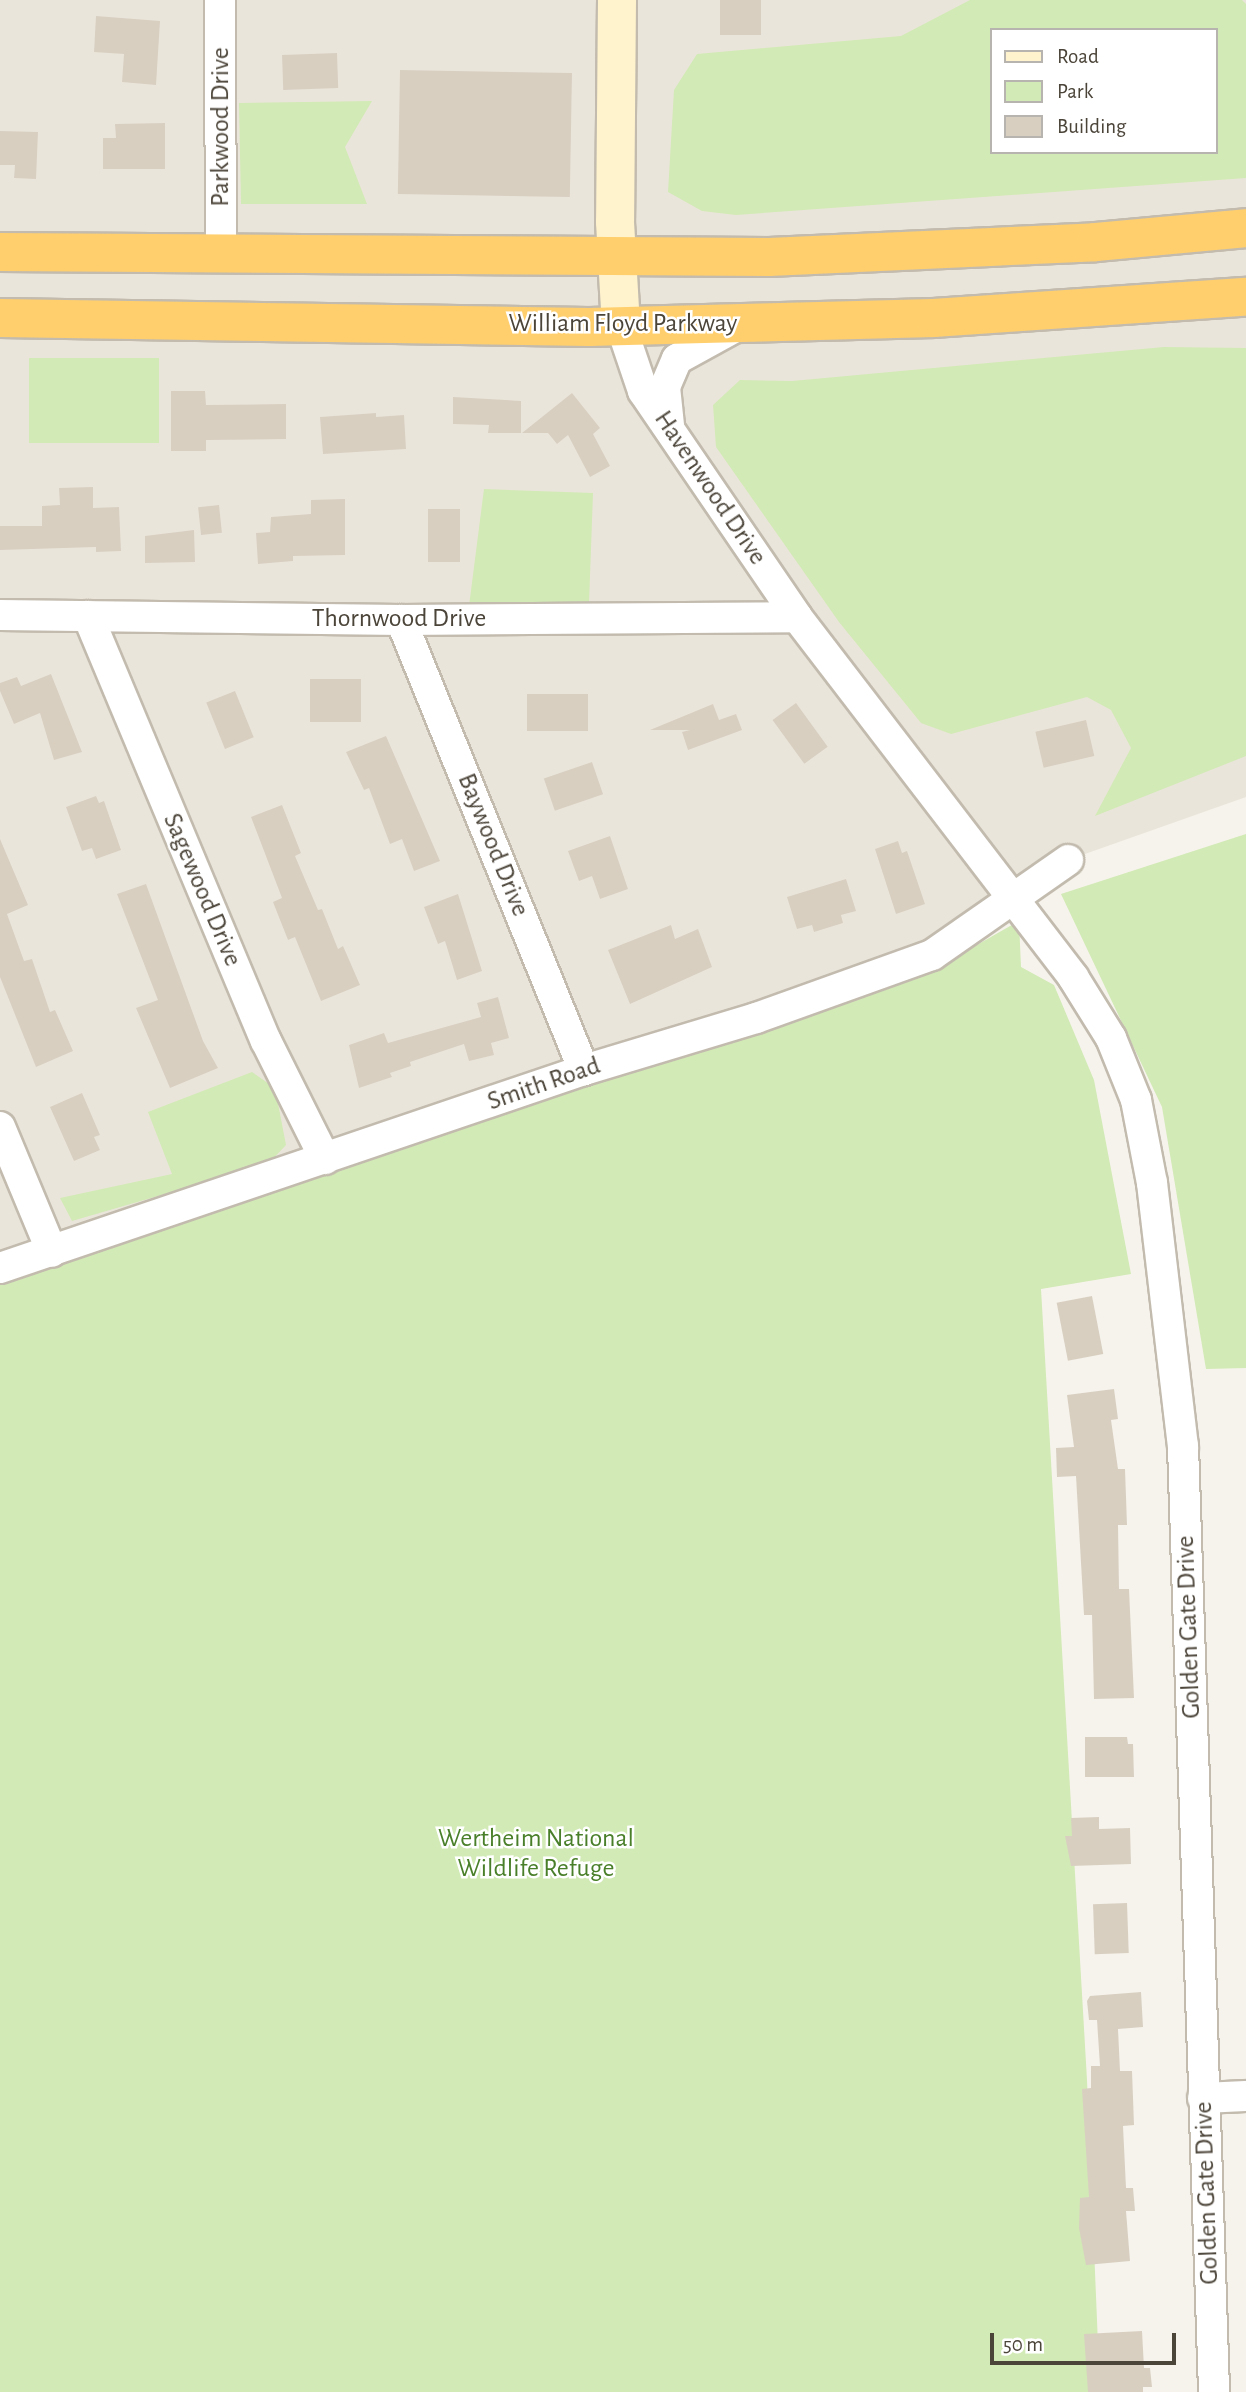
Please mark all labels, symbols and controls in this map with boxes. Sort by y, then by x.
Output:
legend [990,28,1218,154]
text: Road [1057,46,1099,67]
street label: Parkwood Drive [205,47,237,207]
text: Park [1057,81,1093,102]
text: Building [1057,116,1126,137]
street label: William Floyd Parkway [509,308,737,340]
street label: Havenwood Drive [647,405,773,571]
street label: Thornwood Drive [312,603,486,635]
street label: Baywood Drive [450,769,536,921]
street label: Sagewood Drive [156,809,248,971]
street label: Smith Road [484,1050,604,1118]
street label: Golden Gate Drive [1170,1535,1208,1719]
park label: Wertheim National Wildlife Refuge [438,1823,634,1884]
street label: Golden Gate Drive [1188,2101,1226,2285]
scale bar [994,2318,1180,2362]
text: 50 m [1003,2334,1043,2355]

